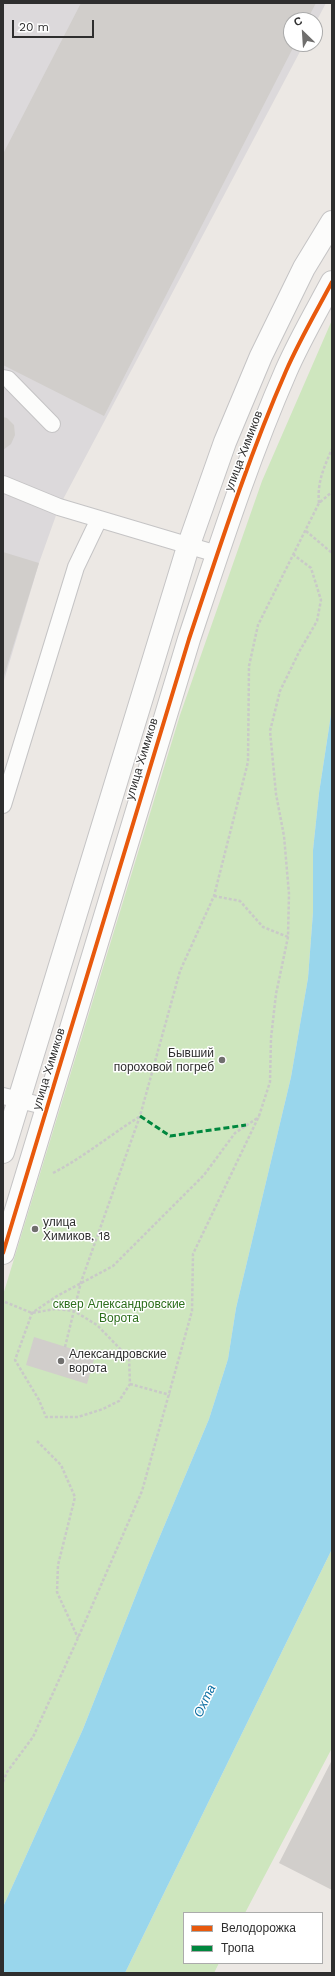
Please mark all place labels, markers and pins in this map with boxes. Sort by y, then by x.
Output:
place label: Бывший пороховой погреб [114,1046,214,1074]
marker: Бывший пороховой погреб [217,1055,227,1065]
place label: улица Химиков, 18 [43,1215,110,1243]
marker: улица Химиков, 18 [30,1224,40,1234]
place label: Александровские ворота [69,1347,167,1375]
marker: Александровские ворота [56,1356,66,1366]

